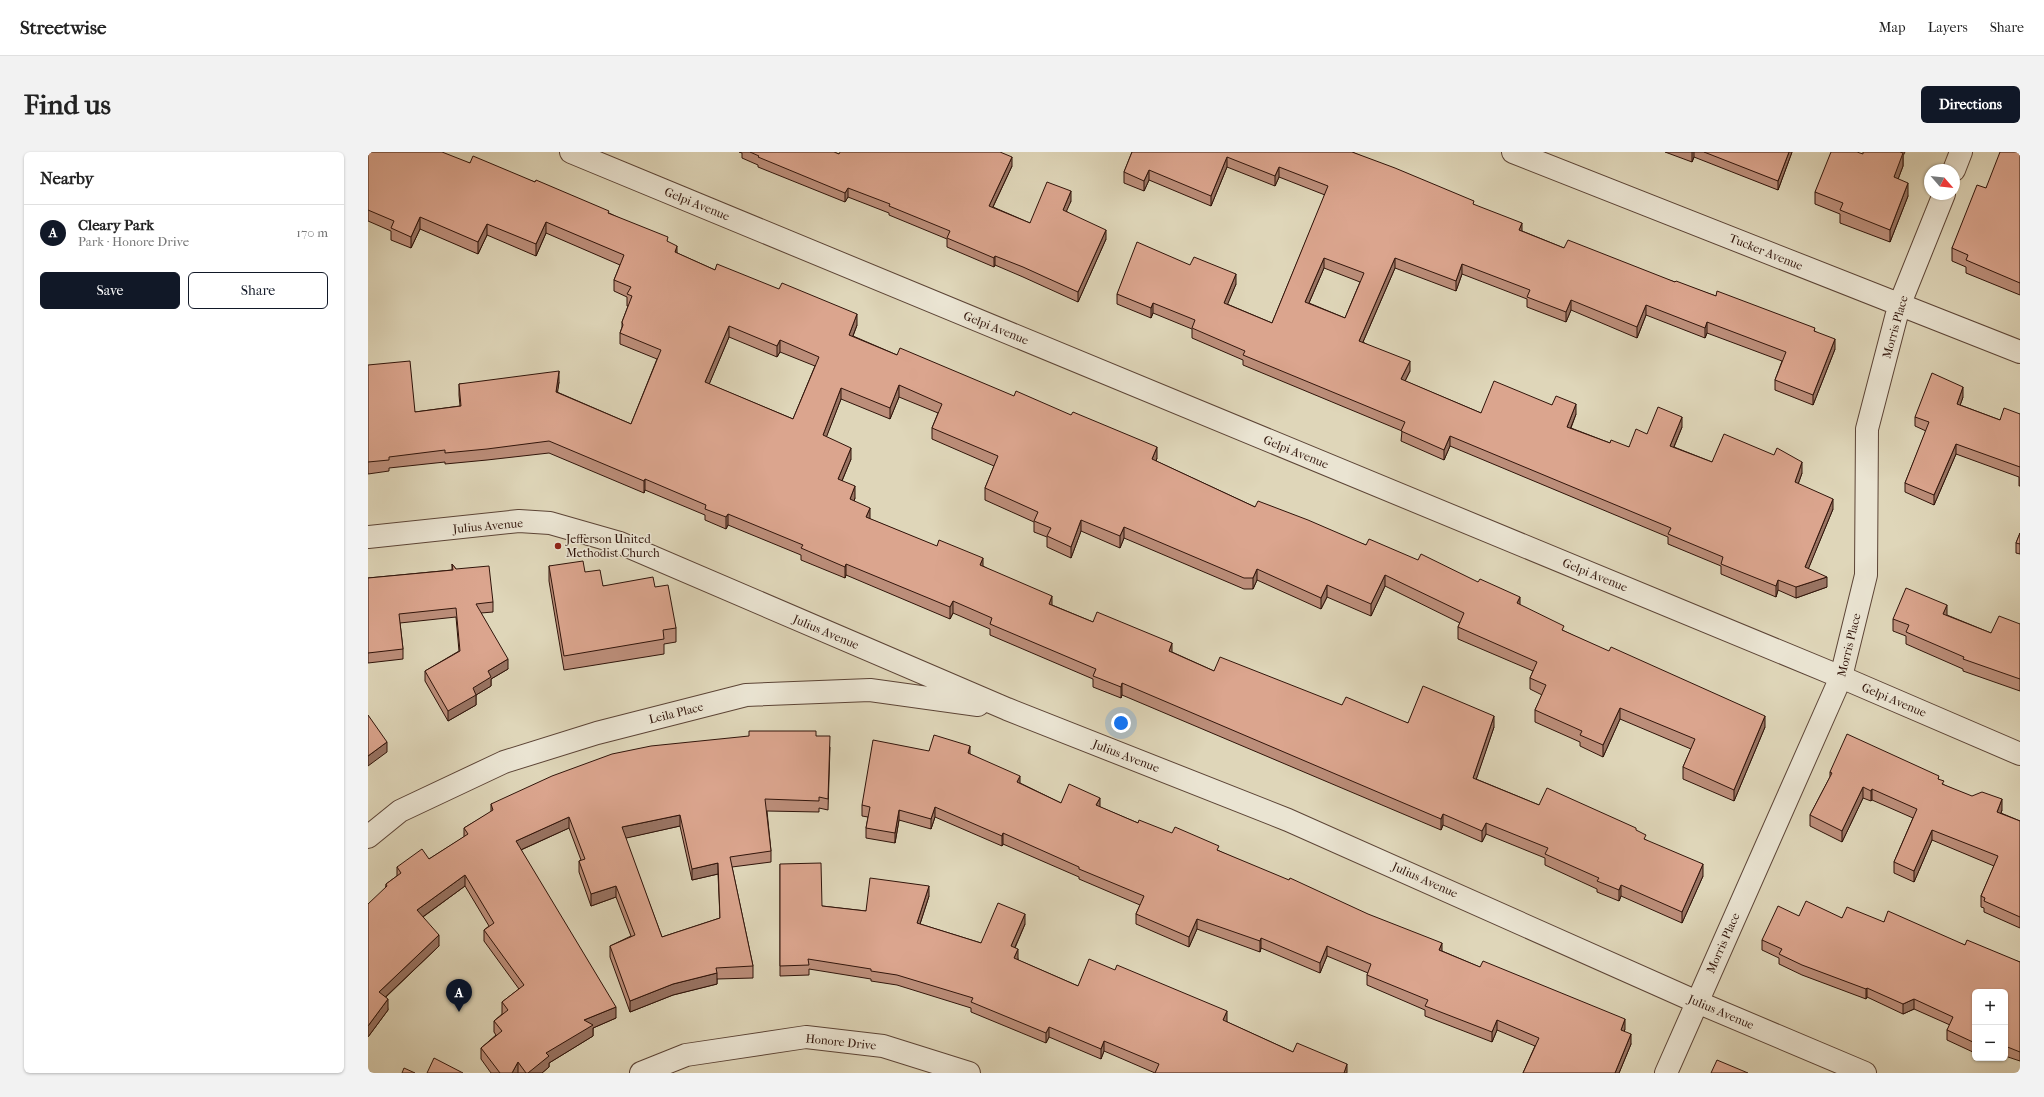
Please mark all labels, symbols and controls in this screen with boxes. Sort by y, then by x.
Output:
text: Streetwise [20,17,106,39]
text: Map [1879,19,1906,36]
text: Layers [1928,19,1968,36]
text: Share [1990,19,2024,36]
button: Directions [1921,86,2020,123]
text: Find us [24,88,111,121]
north arrow [1924,164,1960,200]
text: Nearby [40,168,94,188]
street label: Gelpi Avenue [662,185,732,223]
text: Cleary Park [78,216,154,234]
text: A [49,225,57,240]
text: 170 m [296,225,328,240]
street label: Tucker Avenue [1727,231,1805,273]
text: Park · Honore Drive [78,234,189,249]
button: Save [40,272,180,309]
button: Share [188,272,328,309]
street label: Morris Place [1879,294,1911,360]
street label: Gelpi Avenue [961,309,1031,347]
street label: Gelpi Avenue [1261,433,1331,471]
street label: Julius Avenue [451,516,524,536]
place label: Jefferson United Methodist Church [565,532,660,560]
marker: Jefferson United Methodist Church [553,541,563,551]
street label: Gelpi Avenue [1560,556,1630,594]
street label: Julius Avenue [790,611,861,652]
street label: Morris Place [1834,612,1864,678]
street label: Gelpi Avenue [1860,680,1929,720]
street label: Leila Place [647,699,705,727]
your location [1111,713,1131,733]
street label: Julius Avenue [1090,736,1161,775]
street label: Julius Avenue [1389,859,1460,901]
street label: Morris Place [1703,910,1743,976]
pin: A [446,979,472,1012]
map controls [1972,989,2008,1061]
button: + [1972,989,2008,1025]
street label: Julius Avenue [1685,991,1756,1032]
button: − [1972,1025,2008,1061]
street label: Honore Drive [805,1031,877,1053]

